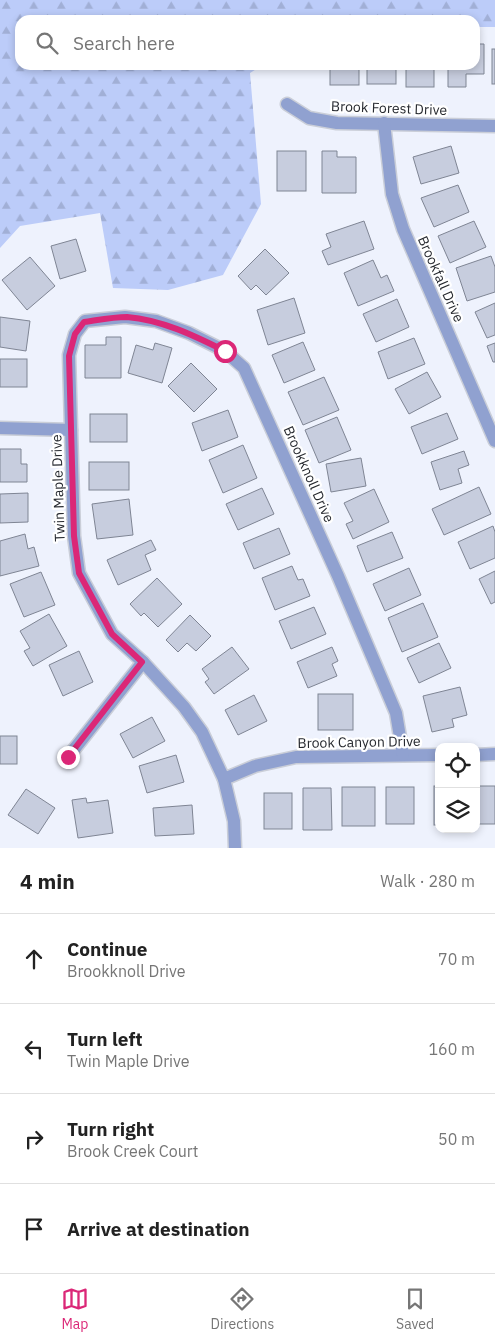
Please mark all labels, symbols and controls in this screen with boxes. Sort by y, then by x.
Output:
search box [15,15,480,70]
icon: search [33,29,61,57]
text: Search here [73,31,175,55]
street label: Brook Forest Drive [331,97,448,119]
street label: Brookfall Drive [414,233,468,325]
route start [214,340,237,363]
street label: Brookknoll Drive [280,423,338,525]
street label: Twin Maple Drive [47,434,69,542]
street label: Brook Canyon Drive [297,732,421,752]
map controls [435,743,480,833]
button: locate [435,743,480,788]
route end [57,746,80,769]
button: layers [435,788,480,833]
text: 4 min [20,867,75,895]
text: Walk · 280 m [380,871,475,891]
text: Continue [67,937,147,961]
icon: ahead [20,945,48,973]
text: 70 m [438,949,475,969]
text: Brookknoll Drive [67,961,186,981]
text: Turn left [67,1027,143,1051]
icon: left [20,1035,48,1063]
text: 160 m [428,1039,475,1059]
text: Twin Maple Drive [67,1051,190,1071]
text: Turn right [67,1117,154,1141]
icon: right [20,1125,48,1153]
text: 50 m [438,1129,475,1149]
text: Brook Creek Court [67,1141,198,1161]
icon: arrive [20,1215,48,1243]
text: Arrive at destination [67,1217,250,1241]
tab: Map [61,1285,89,1333]
tab: Directions [211,1285,274,1333]
tab: Saved [396,1285,434,1333]

